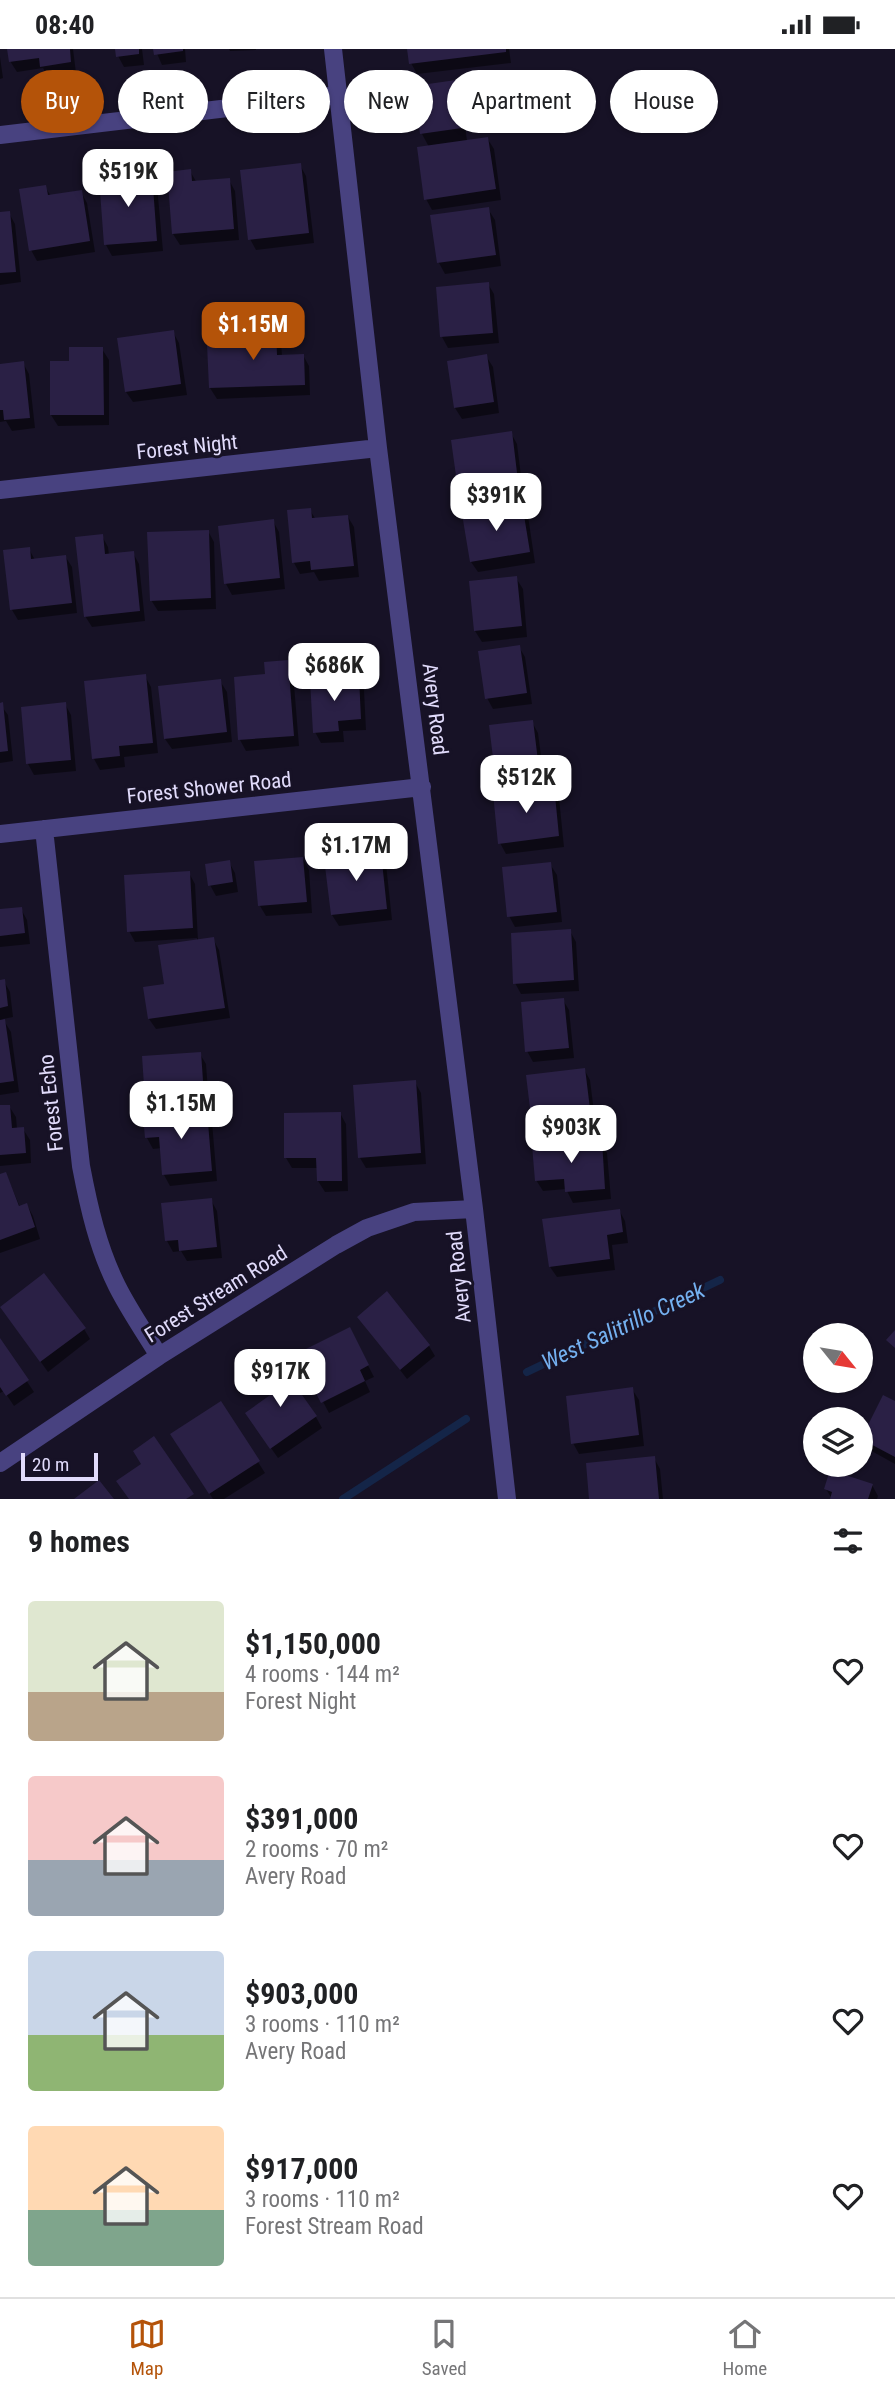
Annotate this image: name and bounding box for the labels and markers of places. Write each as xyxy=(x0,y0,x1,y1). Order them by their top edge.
pin: $519K xyxy=(79,149,177,209)
pin: $1.15M xyxy=(196,303,310,362)
pin: $391K xyxy=(447,473,545,533)
pin: $686K xyxy=(285,643,383,703)
pin: $512K xyxy=(477,755,575,815)
pin: $1.17M xyxy=(299,823,413,883)
pin: $1.15M xyxy=(124,1081,238,1141)
pin: $903K xyxy=(522,1105,620,1165)
pin: $917K xyxy=(231,1349,329,1409)

